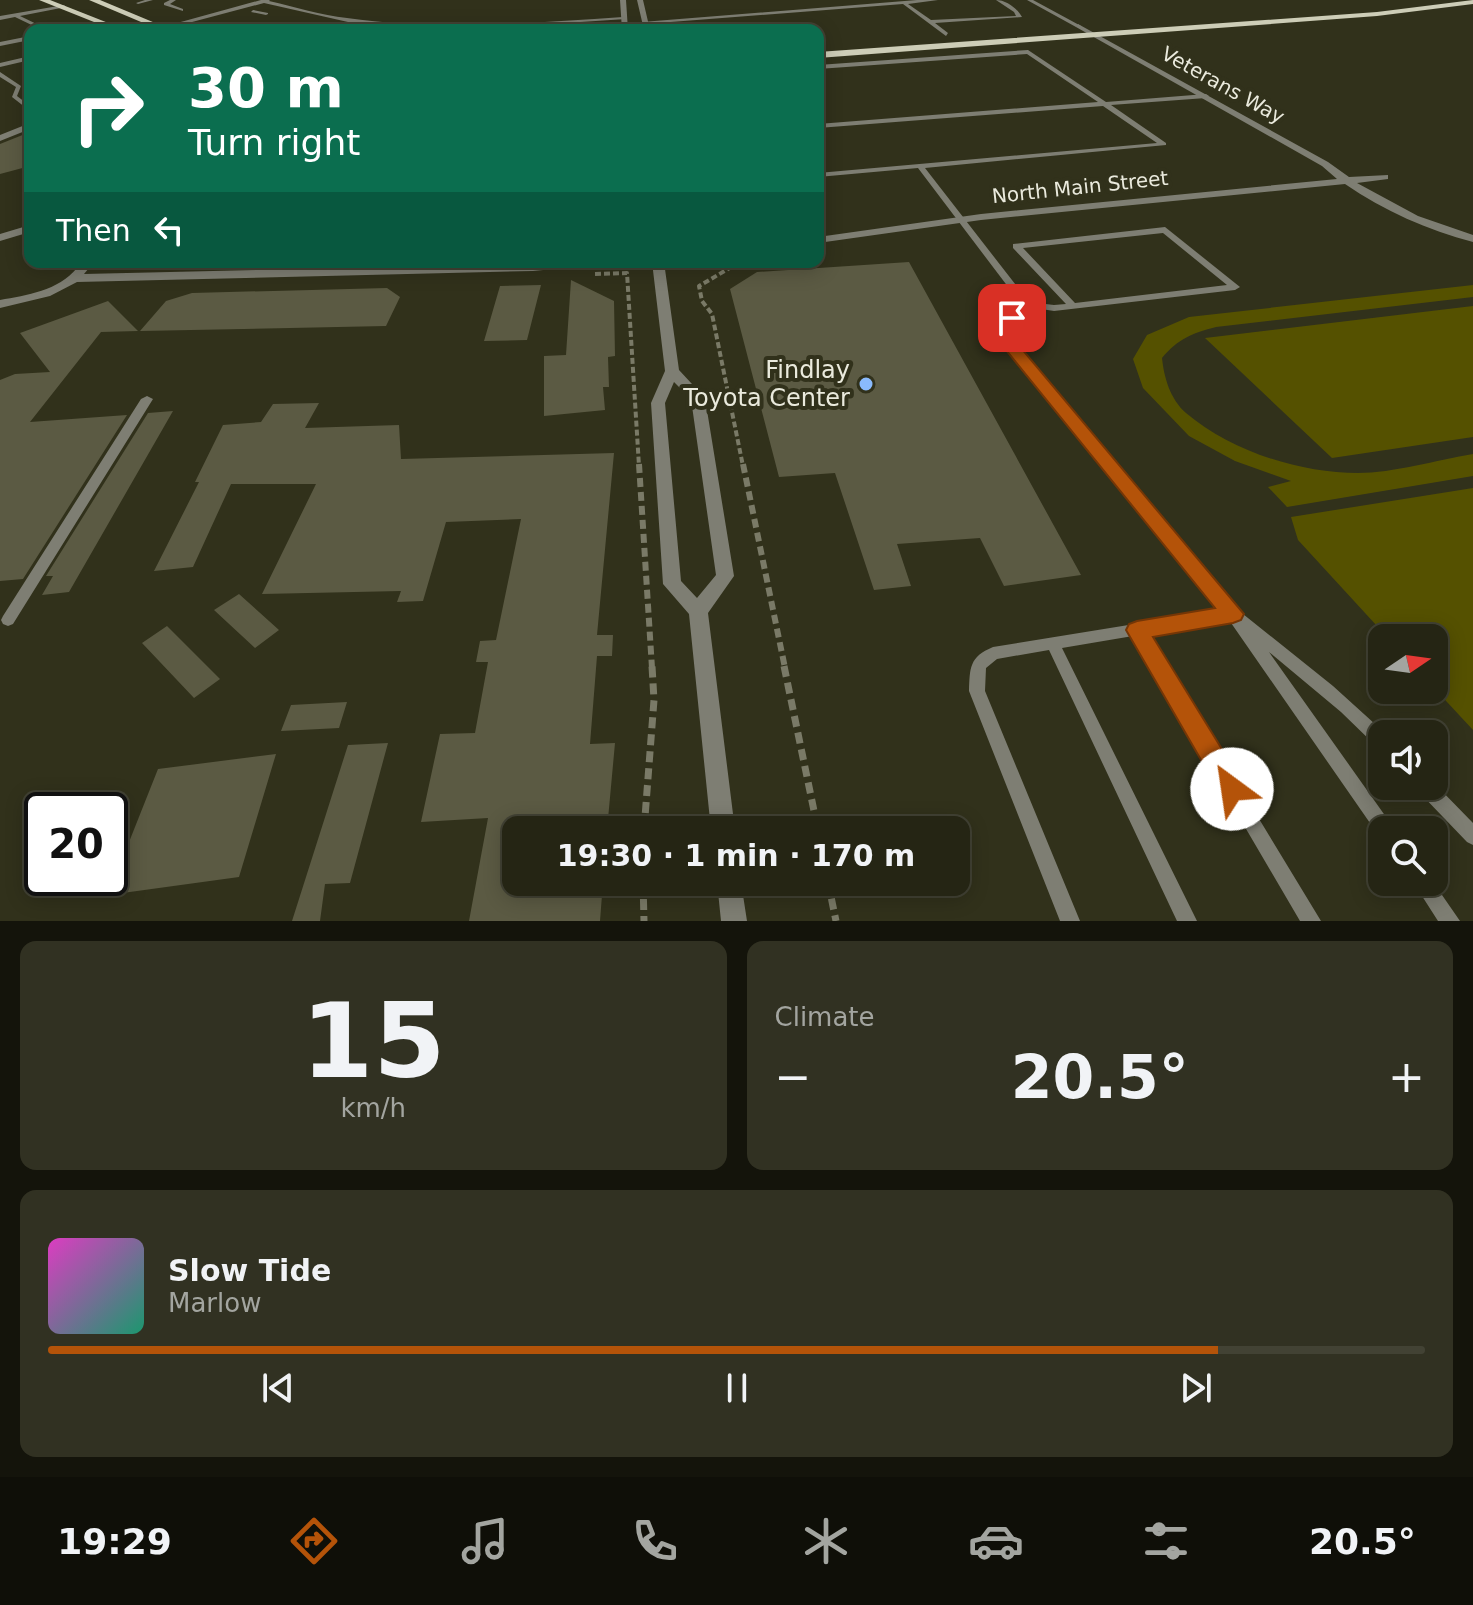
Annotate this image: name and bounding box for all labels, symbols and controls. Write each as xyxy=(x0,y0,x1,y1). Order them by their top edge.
street label: Veterans Way xyxy=(1157,41,1289,129)
text: 30 m xyxy=(188,55,344,120)
icon: right xyxy=(56,56,160,160)
text: Turn right xyxy=(188,122,360,163)
street label: North Main Street xyxy=(991,166,1170,208)
icon: left xyxy=(147,208,191,252)
text: Then xyxy=(56,213,131,248)
pin xyxy=(978,284,1046,352)
icon: arrive xyxy=(990,296,1034,340)
place label: Findlay Toyota Center xyxy=(682,356,850,412)
marker: Findlay Toyota Center xyxy=(857,375,875,393)
north arrow xyxy=(1368,624,1448,704)
map controls xyxy=(1368,624,1448,896)
button: sound xyxy=(1368,720,1448,800)
position arrow xyxy=(1190,747,1274,831)
speed limit sign: 20 xyxy=(24,792,128,896)
button: search xyxy=(1368,816,1448,896)
text: 19:30 · 1 min · 170 m xyxy=(557,838,915,873)
text: 15 xyxy=(301,980,446,1102)
text: Climate xyxy=(775,1002,875,1032)
text: 20.5° xyxy=(1011,1042,1189,1112)
text: − xyxy=(775,1051,811,1102)
text: + xyxy=(1388,1051,1425,1102)
text: km/h xyxy=(340,1093,406,1123)
text: Slow Tide xyxy=(168,1253,331,1288)
text: Marlow xyxy=(168,1288,261,1318)
icon: previous xyxy=(256,1366,300,1410)
icon: pause xyxy=(715,1366,759,1410)
icon: next xyxy=(1174,1366,1218,1410)
icon: directions xyxy=(286,1513,342,1569)
icon: music xyxy=(457,1513,513,1569)
icon: phone xyxy=(627,1513,683,1569)
icon: climate xyxy=(798,1513,854,1569)
icon: car xyxy=(968,1513,1024,1569)
icon: filters xyxy=(1138,1513,1194,1569)
text: 19:29 xyxy=(57,1521,172,1562)
text: 20.5° xyxy=(1309,1521,1416,1562)

